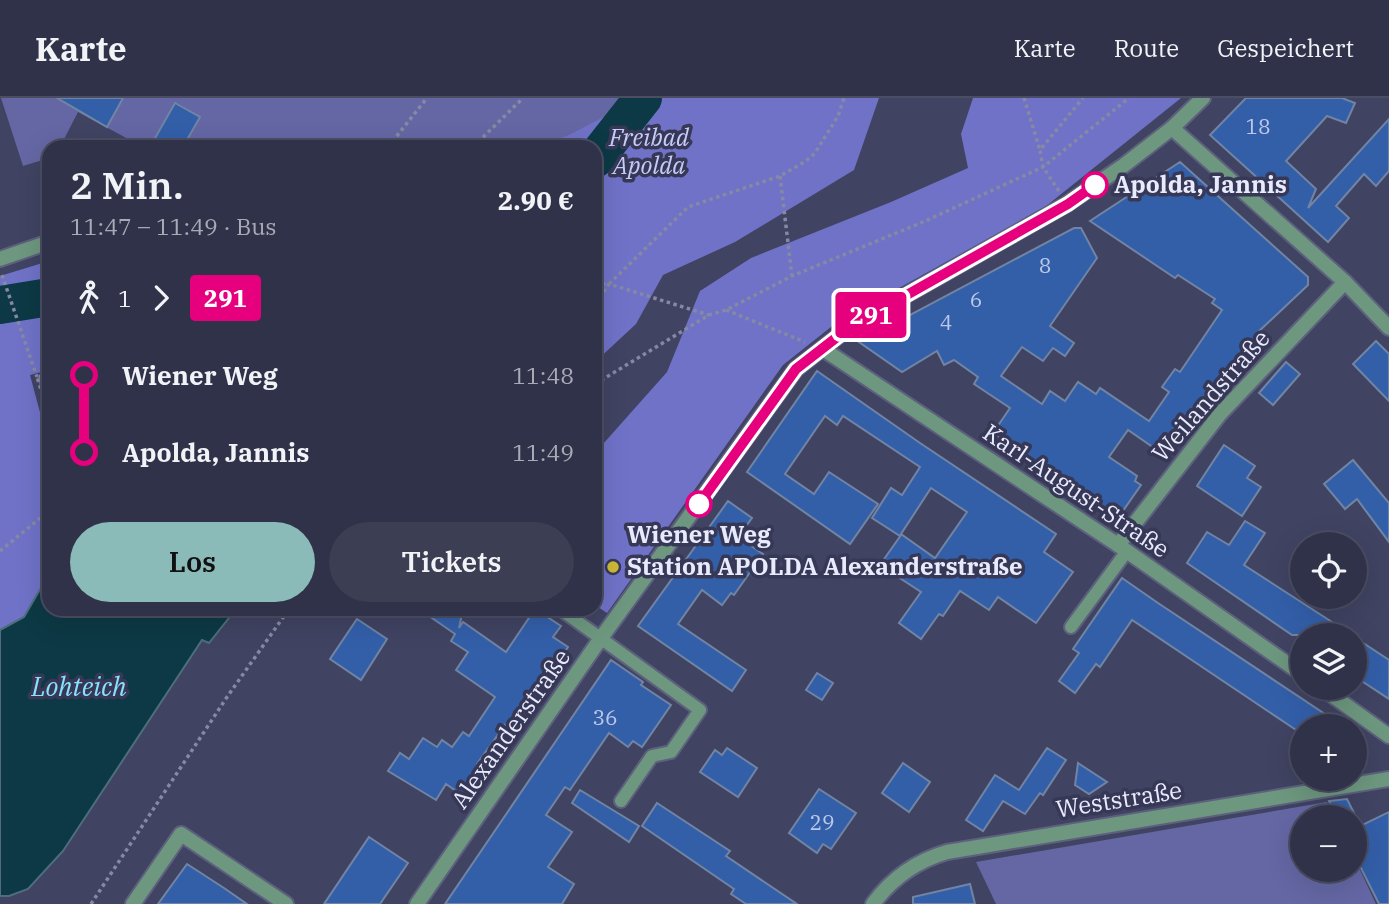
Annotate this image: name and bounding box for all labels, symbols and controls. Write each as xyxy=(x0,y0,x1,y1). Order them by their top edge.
text: Karte xyxy=(35,27,127,70)
text: Karte xyxy=(1014,32,1076,64)
text: Route xyxy=(1114,32,1179,64)
text: Gespeichert xyxy=(1217,32,1354,64)
house number: 18 xyxy=(1245,112,1271,140)
park label: Freibad Apolda xyxy=(608,121,690,181)
text: 2 Min. xyxy=(70,160,184,209)
place label: Apolda, Jannis xyxy=(1114,168,1287,200)
marker: Apolda, Jannis xyxy=(1082,172,1108,198)
text: 2.90 € xyxy=(498,183,574,217)
text: 11:47 – 11:49 · Bus xyxy=(70,211,277,241)
house number: 8 xyxy=(1039,251,1051,279)
icon: walk xyxy=(70,279,108,317)
icon: forward xyxy=(142,279,180,317)
text: 291 xyxy=(204,282,247,314)
text: 1 xyxy=(118,283,132,313)
house number: 6 xyxy=(970,285,982,313)
line badge: 291 xyxy=(831,292,911,338)
text: 291 xyxy=(849,299,893,331)
house number: 4 xyxy=(940,308,952,336)
street label: Weilandstraße xyxy=(1144,323,1276,468)
text: Wiener Weg xyxy=(122,358,278,392)
text: 11:48 xyxy=(512,360,574,390)
street label: Karl-August-Straße xyxy=(977,416,1176,564)
text: Apolda, Jannis xyxy=(122,435,309,469)
text: 11:49 xyxy=(512,437,574,467)
marker: Wiener Weg xyxy=(686,491,712,517)
place label: Wiener Weg xyxy=(627,518,771,550)
button: Los xyxy=(70,522,315,602)
button: Tickets xyxy=(329,522,574,602)
map controls xyxy=(1290,532,1367,882)
button: locate xyxy=(1290,532,1367,609)
place label: Station APOLDA Alexanderstraße xyxy=(627,550,1023,582)
marker: Station APOLDA Alexanderstraße xyxy=(605,559,621,575)
button: layers xyxy=(1290,623,1367,700)
street label: Alexanderstraße xyxy=(443,642,577,815)
water label: Lohteich xyxy=(30,669,127,703)
house number: 36 xyxy=(592,703,618,731)
button: + xyxy=(1290,714,1367,791)
street label: Weststraße xyxy=(1054,773,1184,825)
button: − xyxy=(1290,805,1367,882)
house number: 29 xyxy=(809,808,835,836)

